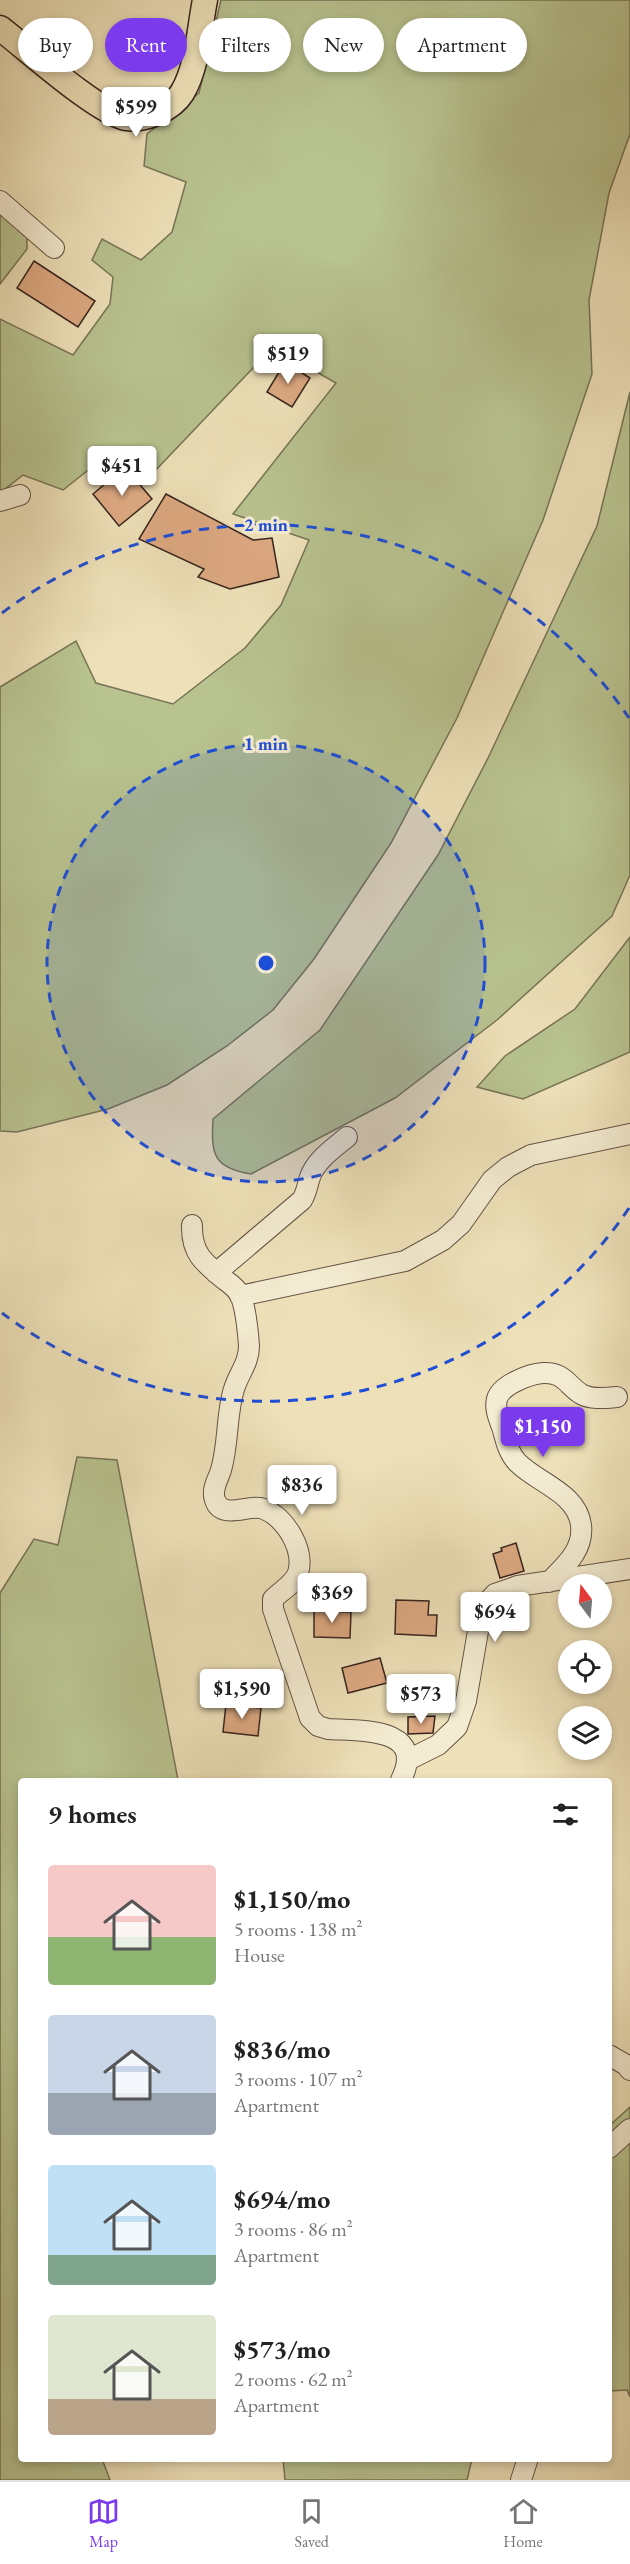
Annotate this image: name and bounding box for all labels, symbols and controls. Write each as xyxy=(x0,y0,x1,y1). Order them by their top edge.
chip: Buy xyxy=(18,18,93,72)
chip: Rent xyxy=(105,18,187,72)
chip: Filters xyxy=(199,18,291,72)
chip: New xyxy=(303,18,384,72)
chip: Apartment xyxy=(396,18,527,72)
pin: $599 xyxy=(100,87,172,138)
text: $599 xyxy=(116,93,156,119)
pin: $519 xyxy=(252,334,324,385)
text: $519 xyxy=(268,340,308,366)
pin: $451 xyxy=(86,446,158,497)
text: $451 xyxy=(102,452,142,478)
text: 2 min xyxy=(244,513,288,536)
text: 1 min xyxy=(244,732,288,755)
centre of rings xyxy=(256,953,276,973)
pin: $1,150 xyxy=(494,1407,592,1458)
text: $1,150 xyxy=(515,1413,571,1439)
pin: $836 xyxy=(266,1465,338,1516)
text: $836 xyxy=(282,1471,322,1497)
pin: $369 xyxy=(296,1573,368,1624)
north arrow xyxy=(558,1574,612,1628)
map controls xyxy=(558,1574,612,1760)
text: $369 xyxy=(312,1579,352,1605)
pin: $694 xyxy=(459,1592,531,1643)
text: $694 xyxy=(475,1598,515,1624)
button: locate xyxy=(558,1640,612,1694)
pin: $1,590 xyxy=(193,1669,291,1720)
pin: $573 xyxy=(385,1674,457,1725)
text: $1,590 xyxy=(214,1675,270,1701)
text: $573 xyxy=(401,1680,441,1706)
button: layers xyxy=(558,1706,612,1760)
text: 9 homes xyxy=(48,1797,137,1831)
icon: filters xyxy=(549,1798,582,1831)
text: $1,150/mo xyxy=(234,1882,350,1916)
icon: home xyxy=(96,1889,168,1961)
text: 5 rooms · 138 m² xyxy=(234,1916,362,1942)
text: House xyxy=(234,1942,285,1968)
text: $836/mo xyxy=(234,2032,330,2066)
icon: home xyxy=(96,2039,168,2111)
text: 3 rooms · 107 m² xyxy=(234,2066,362,2092)
text: Apartment xyxy=(234,2092,319,2118)
text: $694/mo xyxy=(234,2182,330,2216)
icon: home xyxy=(96,2189,168,2261)
text: 3 rooms · 86 m² xyxy=(234,2216,353,2242)
text: Apartment xyxy=(234,2242,319,2268)
text: $573/mo xyxy=(234,2332,330,2366)
icon: home xyxy=(96,2339,168,2411)
text: 2 rooms · 62 m² xyxy=(234,2366,353,2392)
text: Apartment xyxy=(234,2392,319,2418)
tab: Map xyxy=(87,2495,120,2552)
tab: Saved xyxy=(295,2495,329,2552)
tab: Home xyxy=(503,2495,543,2552)

